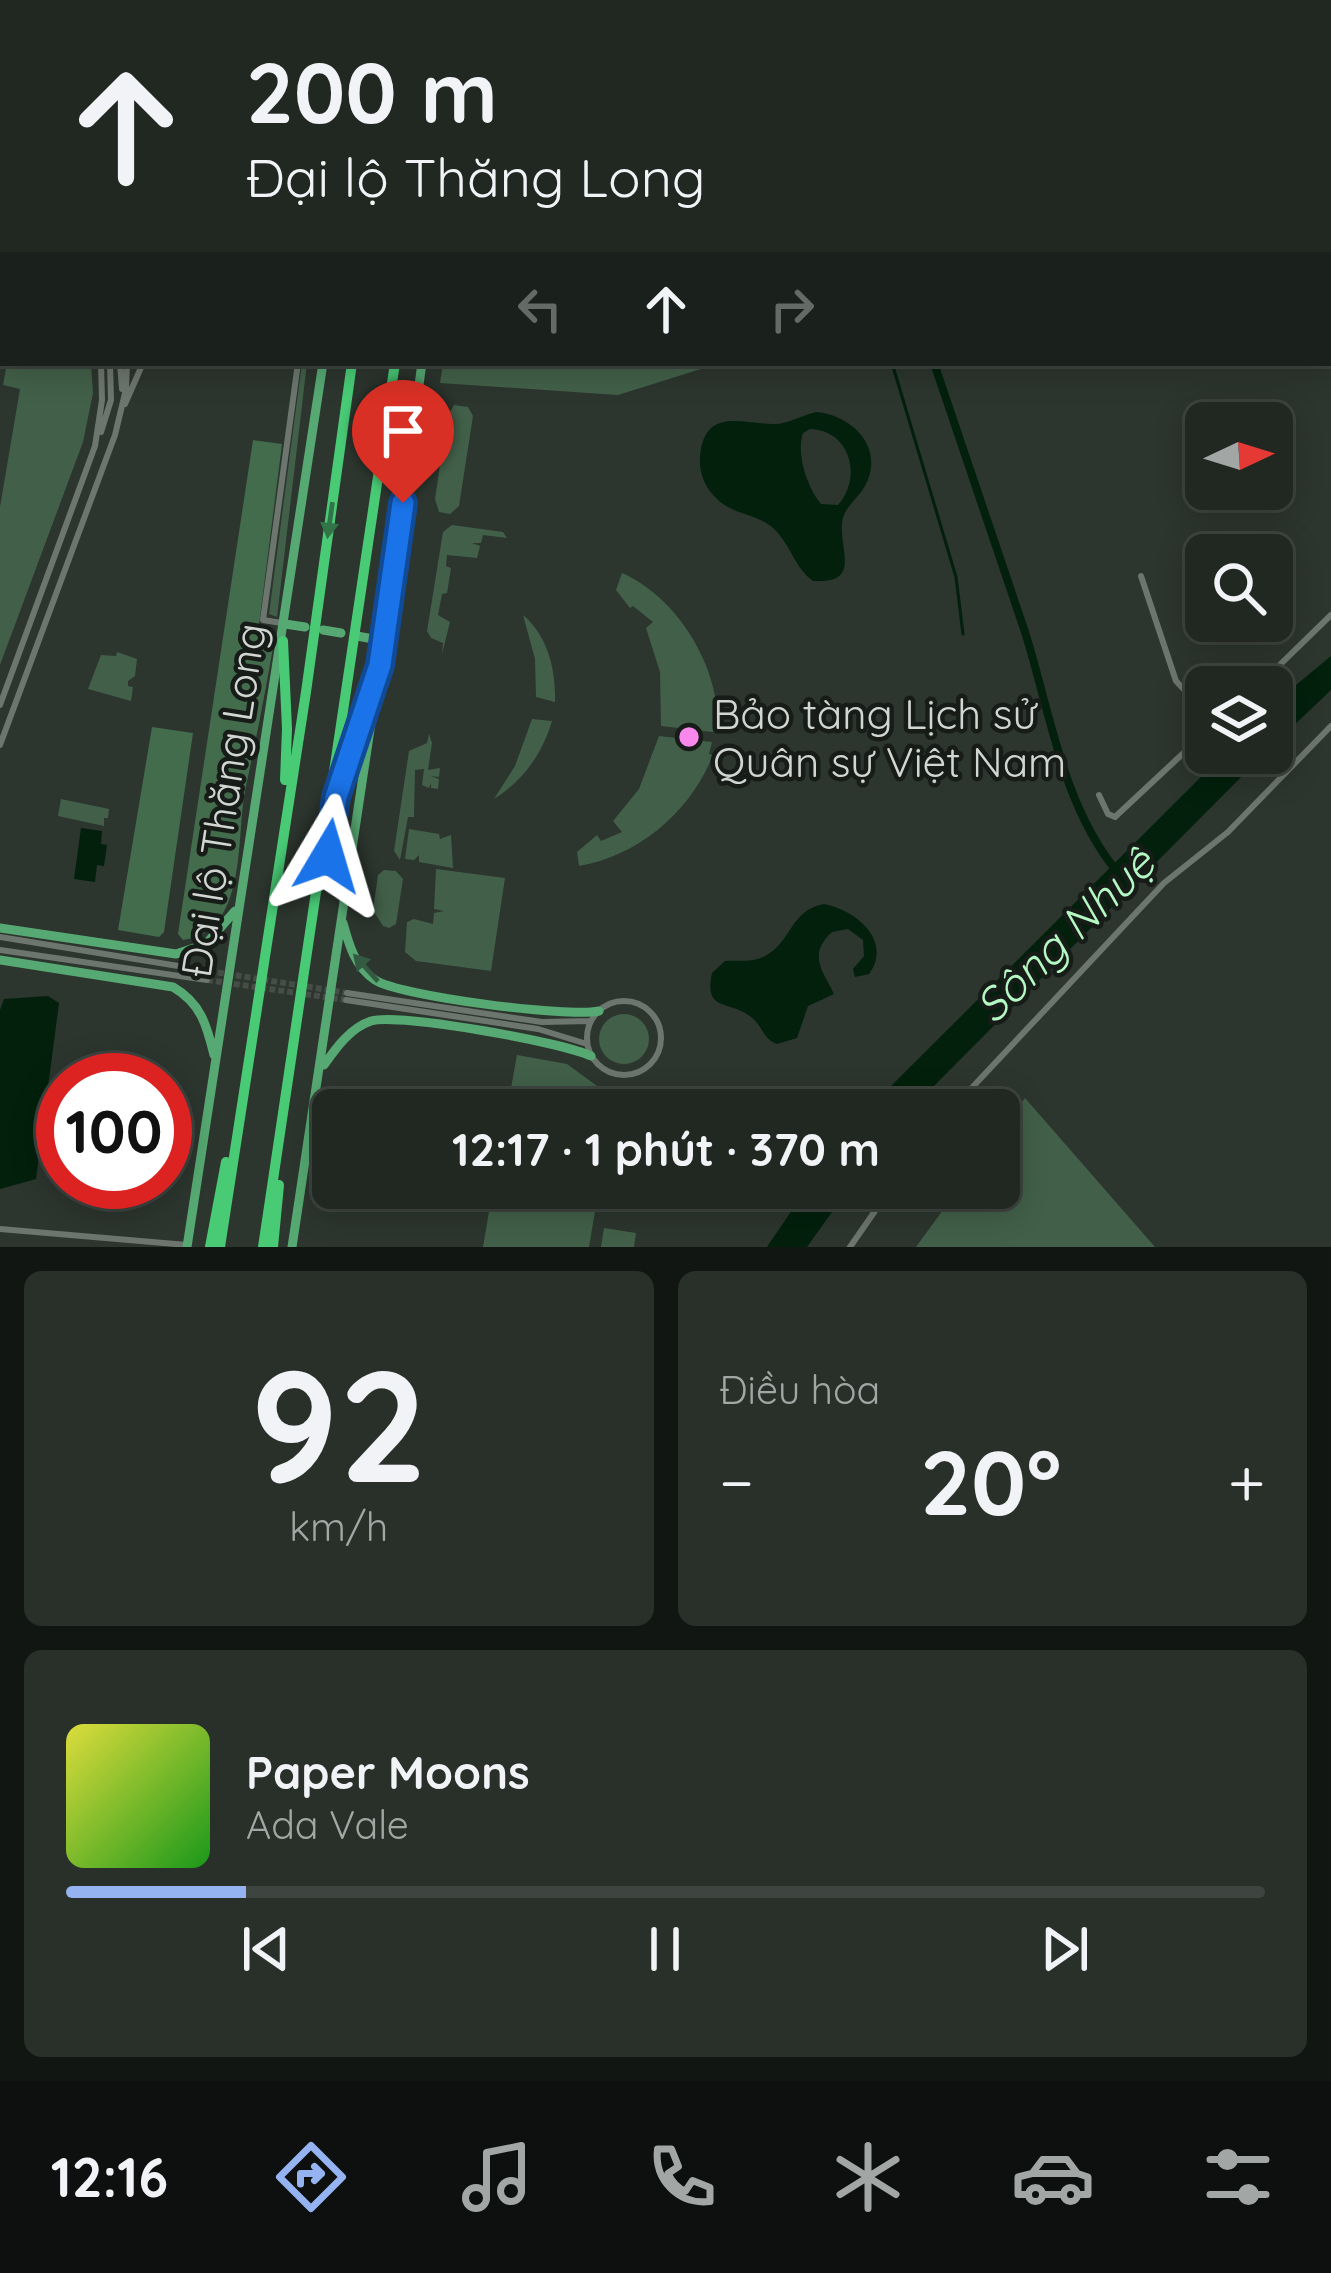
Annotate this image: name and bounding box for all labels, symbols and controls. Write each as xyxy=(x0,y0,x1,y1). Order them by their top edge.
text: 200 m xyxy=(246,39,498,144)
icon: ahead xyxy=(48,48,204,204)
text: Đại lộ Thăng Long xyxy=(246,143,706,211)
icon: left xyxy=(507,276,573,342)
icon: ahead xyxy=(633,276,699,342)
icon: right xyxy=(759,276,825,342)
pin xyxy=(352,380,454,503)
icon: arrive xyxy=(370,398,436,464)
north arrow xyxy=(1185,402,1293,510)
map controls xyxy=(1185,402,1293,774)
one-way arrow xyxy=(320,502,339,540)
button: search xyxy=(1185,534,1293,642)
street label: Đại lộ Thăng Long xyxy=(169,619,277,981)
button: layers xyxy=(1185,666,1293,774)
place label: Bảo tàng Lịch sử Quân sự Việt Nam xyxy=(713,687,1066,788)
marker: Bảo tàng Lịch sử Quân sự Việt Nam xyxy=(676,724,702,750)
position arrow xyxy=(265,793,391,919)
water label: Sông Nhuệ xyxy=(962,834,1167,1033)
one-way arrow xyxy=(353,953,380,982)
speed limit sign: 100 xyxy=(36,1053,192,1209)
text: 12:17 · 1 phút · 370 m xyxy=(452,1121,880,1177)
text: 92 xyxy=(250,1326,427,1521)
text: Điều hòa xyxy=(720,1365,880,1414)
text: 20° xyxy=(920,1425,1062,1538)
text: − xyxy=(720,1440,754,1523)
text: + xyxy=(1228,1440,1265,1523)
text: km/h xyxy=(289,1502,388,1551)
text: Paper Moons xyxy=(246,1744,530,1800)
text: Ada Vale xyxy=(246,1800,409,1849)
icon: previous xyxy=(233,1916,299,1982)
icon: pause xyxy=(632,1916,698,1982)
icon: next xyxy=(1032,1916,1098,1982)
icon: directions xyxy=(269,2135,353,2219)
icon: music xyxy=(455,2135,539,2219)
icon: phone xyxy=(640,2135,724,2219)
icon: climate xyxy=(826,2135,910,2219)
icon: car xyxy=(1011,2135,1095,2219)
icon: filters xyxy=(1196,2135,1280,2219)
text: 12:16 xyxy=(51,2143,168,2211)

